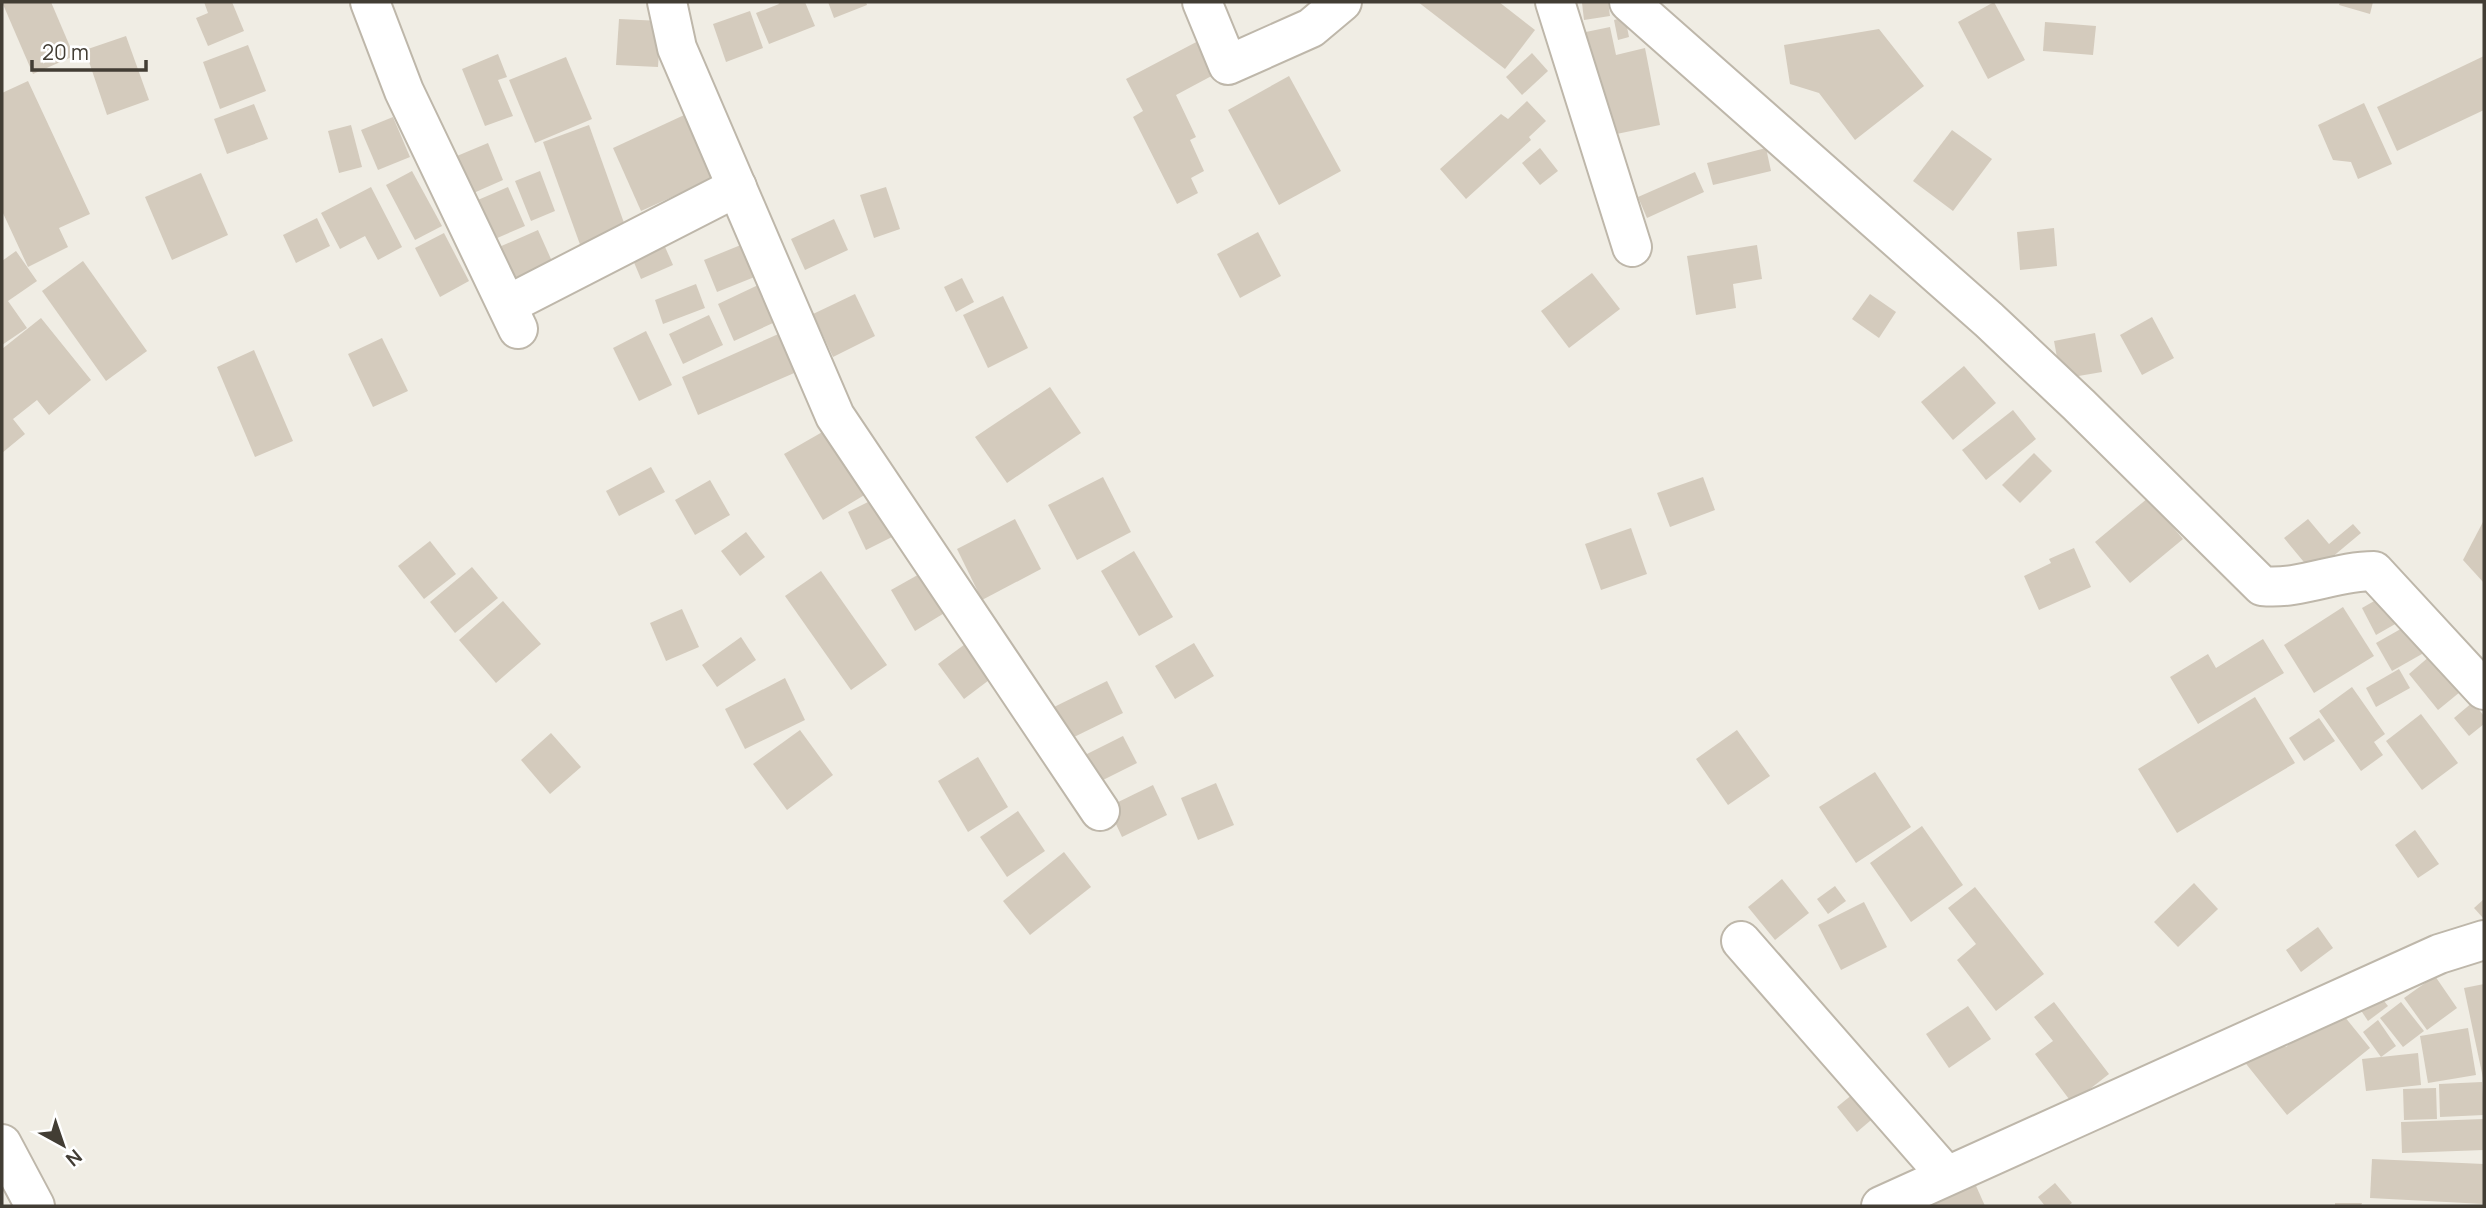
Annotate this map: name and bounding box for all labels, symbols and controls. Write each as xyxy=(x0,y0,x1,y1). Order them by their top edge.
scale bar xyxy=(32,28,145,72)
text: 20 m xyxy=(42,38,89,66)
north arrow xyxy=(28,1110,98,1180)
text: N xyxy=(60,1144,88,1172)

